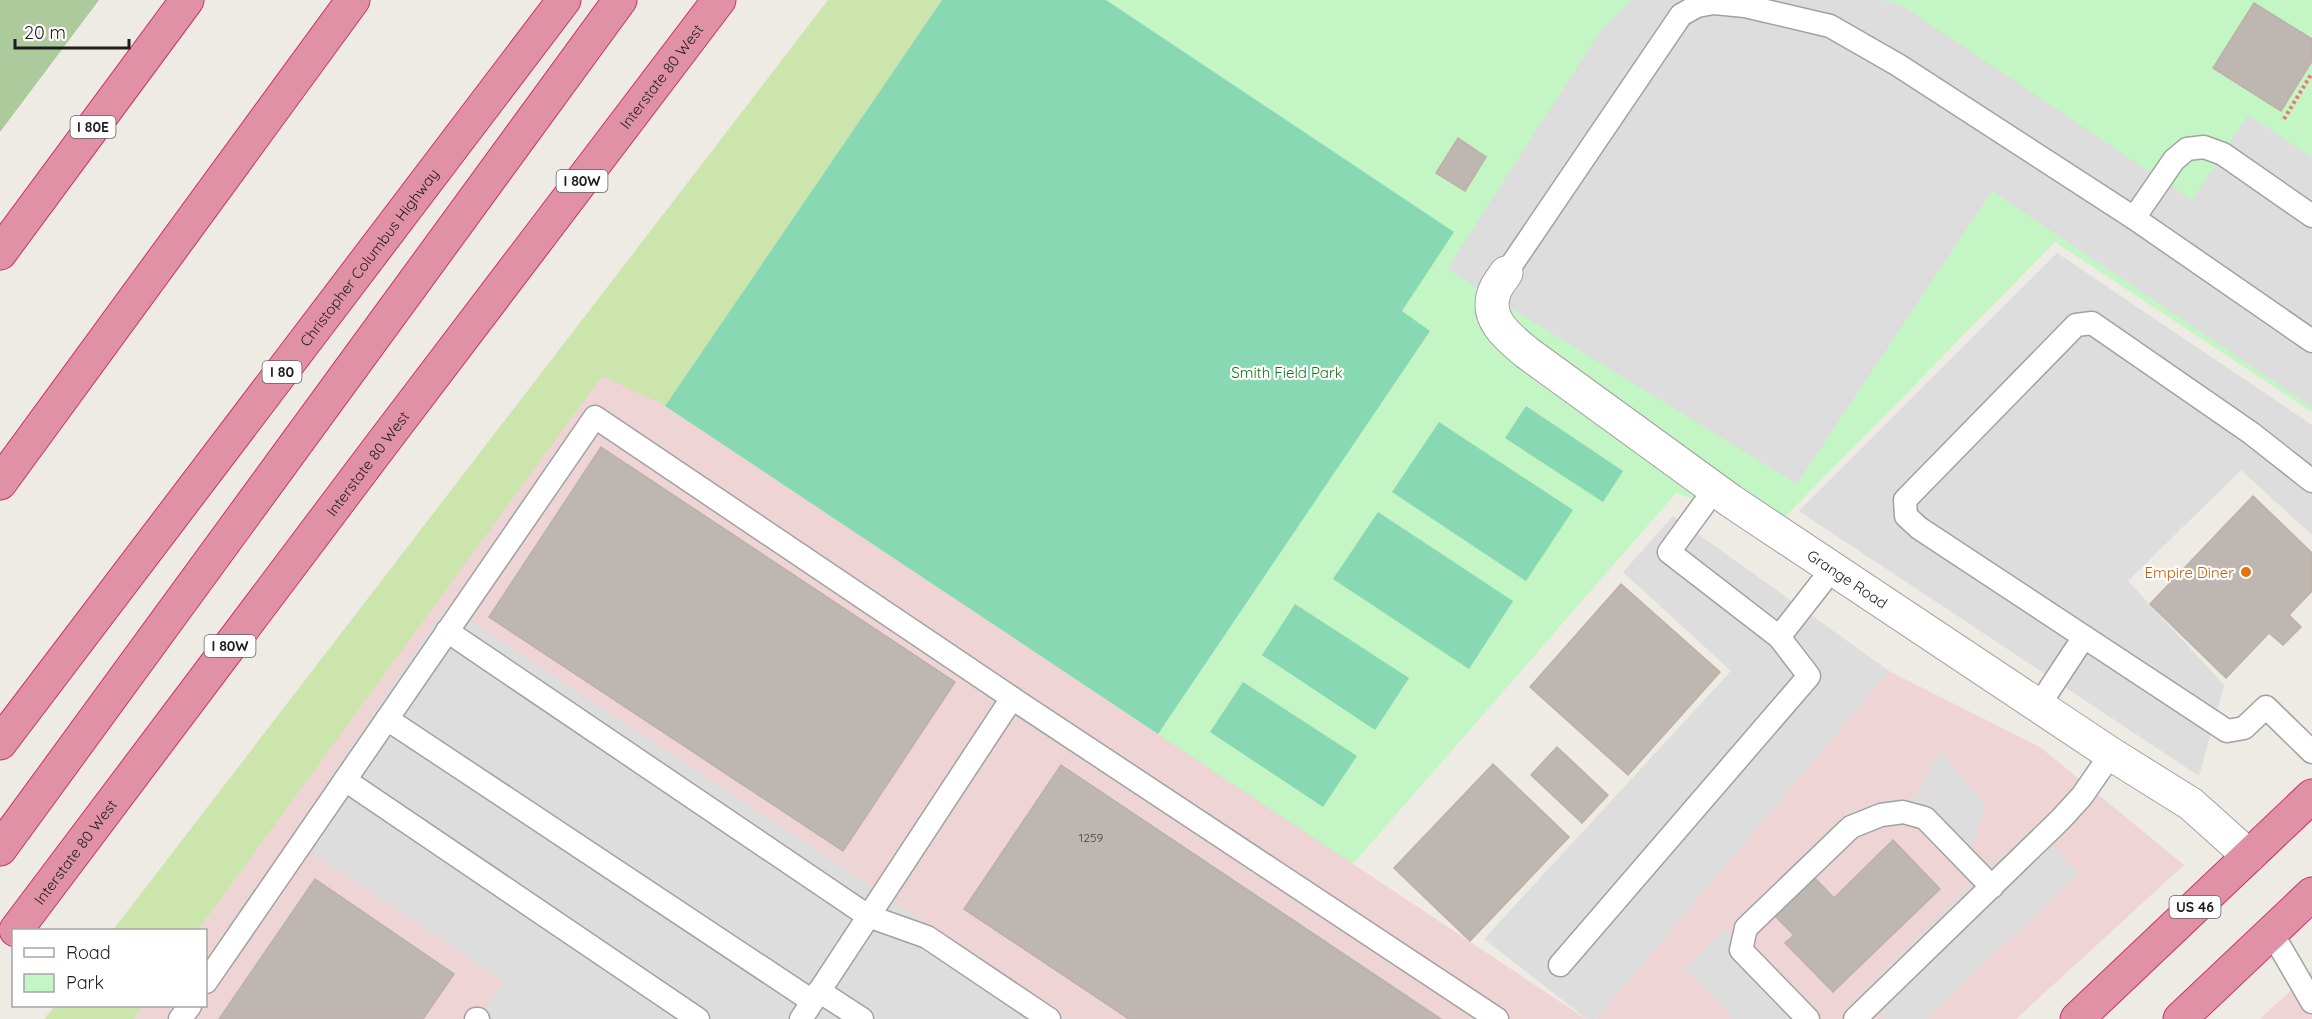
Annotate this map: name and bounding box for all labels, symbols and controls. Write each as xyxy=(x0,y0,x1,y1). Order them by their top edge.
scale bar xyxy=(15,12,129,50)
street label: Interstate 80 West xyxy=(615,20,707,132)
text: 20 m xyxy=(24,21,66,44)
road number: I 80E xyxy=(70,116,116,138)
street label: Christopher Columbus Highway xyxy=(295,164,442,350)
road number: I 80W xyxy=(556,170,608,192)
road number: I 80 xyxy=(262,361,302,383)
park label: Smith Field Park xyxy=(1231,363,1343,382)
street label: Interstate 80 West xyxy=(322,407,413,520)
street label: Grange Road xyxy=(1804,545,1891,612)
place label: Empire Diner xyxy=(2145,563,2234,582)
marker: Empire Diner xyxy=(2239,565,2253,579)
road number: I 80W xyxy=(204,635,256,657)
street label: Interstate 80 West xyxy=(29,795,121,908)
house number: 1259 xyxy=(1079,830,1103,845)
road number: US 46 xyxy=(2170,896,2220,918)
legend xyxy=(12,929,207,1007)
text: Road xyxy=(66,941,111,964)
text: Park xyxy=(66,971,104,994)

